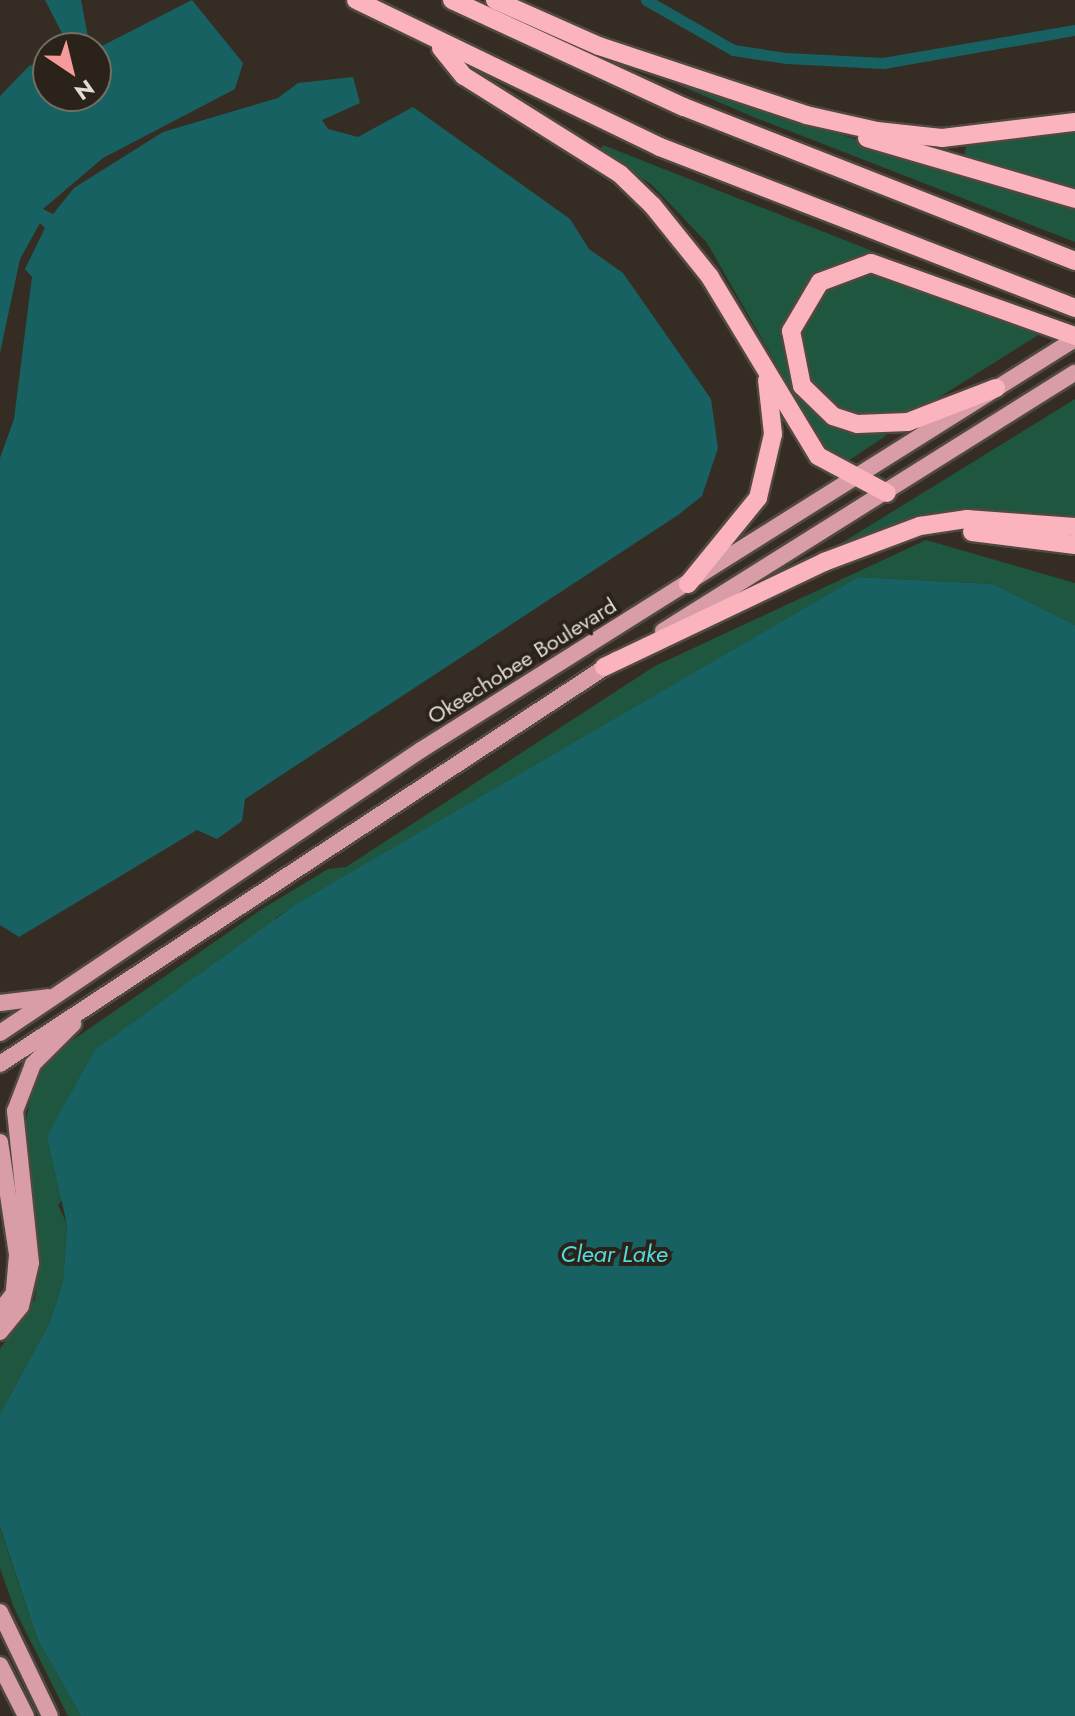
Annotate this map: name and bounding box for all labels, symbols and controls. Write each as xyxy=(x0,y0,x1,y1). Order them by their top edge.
north arrow xyxy=(32,32,112,112)
text: N xyxy=(68,72,101,108)
street label: Okeechobee Boulevard xyxy=(423,592,621,730)
water label: Clear Lake xyxy=(560,1240,668,1268)

